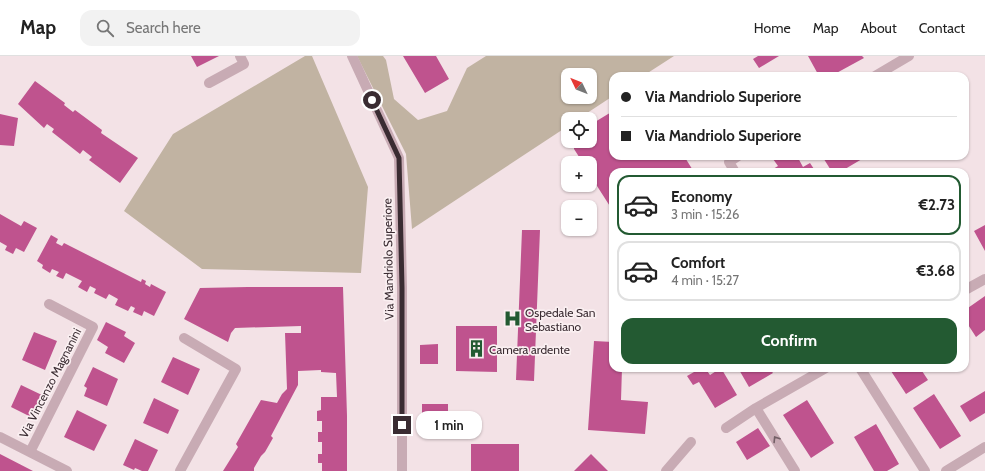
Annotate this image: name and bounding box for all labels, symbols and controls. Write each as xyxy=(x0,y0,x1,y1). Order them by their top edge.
search box xyxy=(80,10,360,46)
text: Map xyxy=(20,16,56,39)
icon: search xyxy=(94,17,116,39)
text: Search here xyxy=(126,19,201,37)
text: Home xyxy=(754,19,791,37)
text: Map xyxy=(813,19,838,37)
text: About xyxy=(860,19,897,37)
text: Contact xyxy=(919,19,965,37)
north arrow xyxy=(561,68,597,104)
map controls xyxy=(561,68,597,236)
text: Via Mandriolo Superiore xyxy=(645,88,801,106)
route start xyxy=(363,91,381,109)
button: locate xyxy=(561,112,597,148)
text: Via Mandriolo Superiore xyxy=(645,127,801,145)
button: + xyxy=(561,156,597,192)
icon: car xyxy=(623,187,659,223)
text: Economy xyxy=(671,188,732,206)
text: €2.73 xyxy=(918,196,955,214)
street label: Via Mandriolo Superiore xyxy=(379,198,397,320)
button: − xyxy=(561,200,597,236)
text: 3 min · 15:26 xyxy=(671,206,740,222)
icon: car xyxy=(623,253,659,289)
text: Comfort xyxy=(671,254,725,272)
text: €3.68 xyxy=(916,262,955,280)
text: 4 min · 15:27 xyxy=(671,272,739,288)
place label: Ospedale San Sebastiano xyxy=(525,305,596,334)
hospital icon: Ospedale San Sebastiano xyxy=(502,309,522,329)
button: Confirm xyxy=(621,318,957,364)
street label: Via Vincenzo Magnanini xyxy=(16,326,84,440)
building icon: Camera ardente xyxy=(466,339,486,359)
place label: Camera ardente xyxy=(489,342,570,357)
callout: 1 min xyxy=(416,411,482,439)
route end xyxy=(393,416,411,434)
text: 1 min xyxy=(434,417,464,433)
one-way arrow xyxy=(773,436,781,443)

